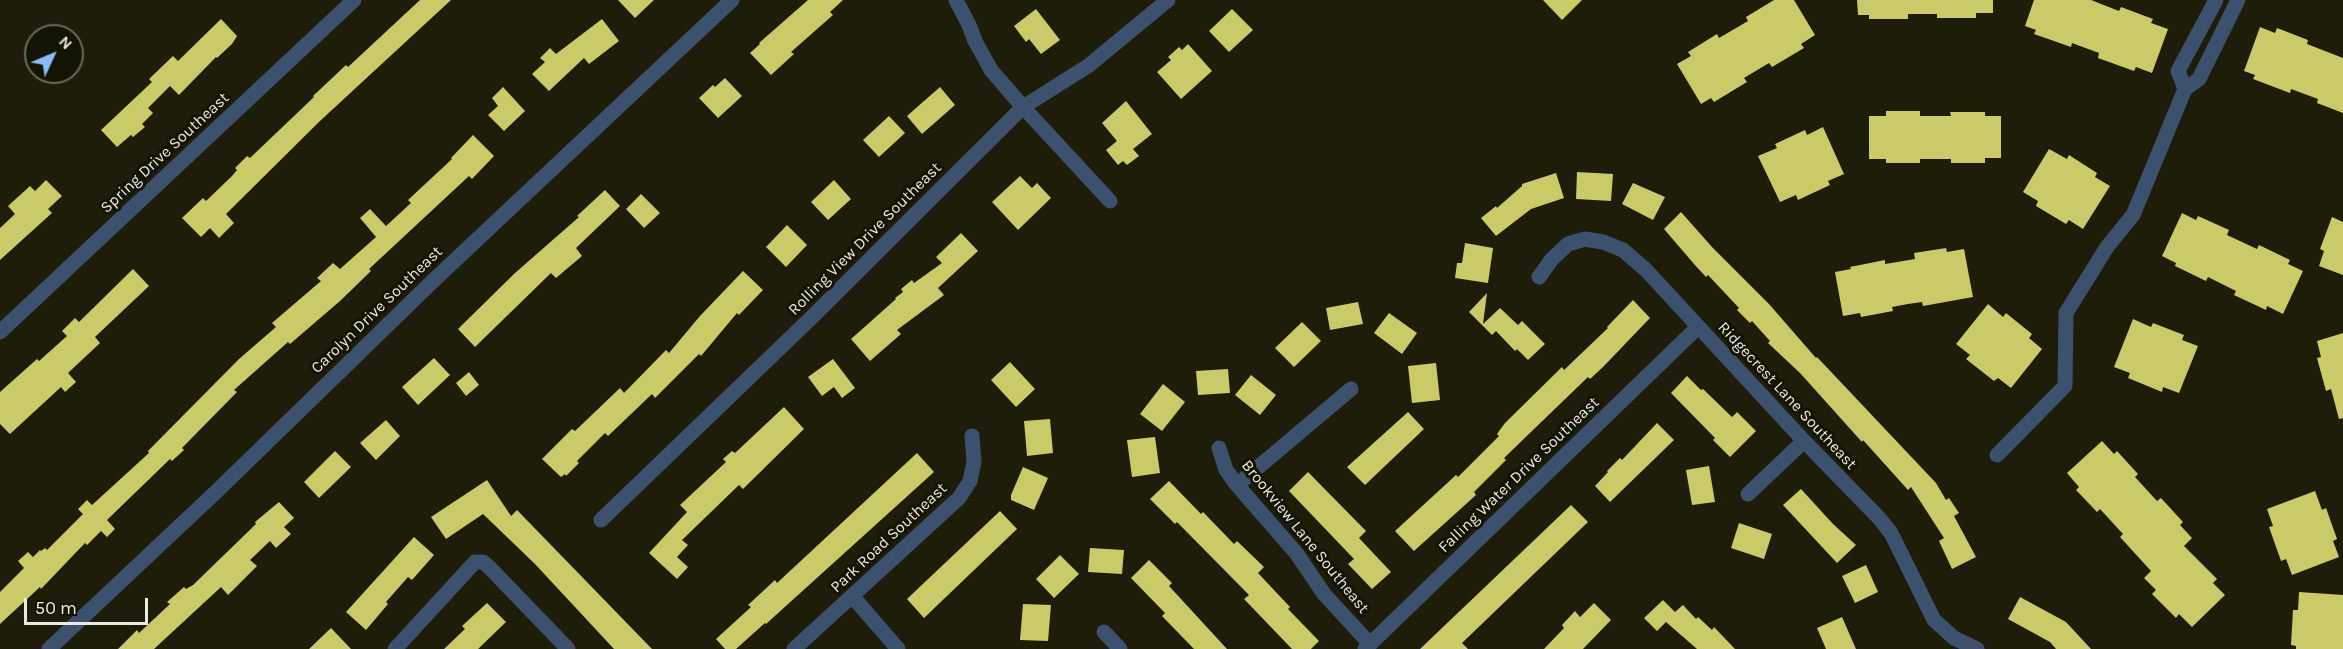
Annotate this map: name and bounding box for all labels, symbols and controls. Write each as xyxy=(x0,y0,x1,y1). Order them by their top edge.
north arrow xyxy=(24,24,84,84)
text: N xyxy=(55,32,77,53)
street label: Spring Drive Southeast xyxy=(97,89,233,217)
street label: Rolling View Drive Southeast xyxy=(784,158,946,320)
street label: Carolyn Drive Southeast xyxy=(307,242,447,378)
street label: Ridgecrest Lane Southeast xyxy=(1713,318,1861,474)
street label: Falling Water Drive Southeast xyxy=(1435,393,1603,557)
street label: Brookview Lane Southeast xyxy=(1237,456,1373,618)
street label: Park Road Southeast xyxy=(827,479,951,597)
scale bar xyxy=(27,586,152,624)
text: 50 m xyxy=(35,597,77,619)

